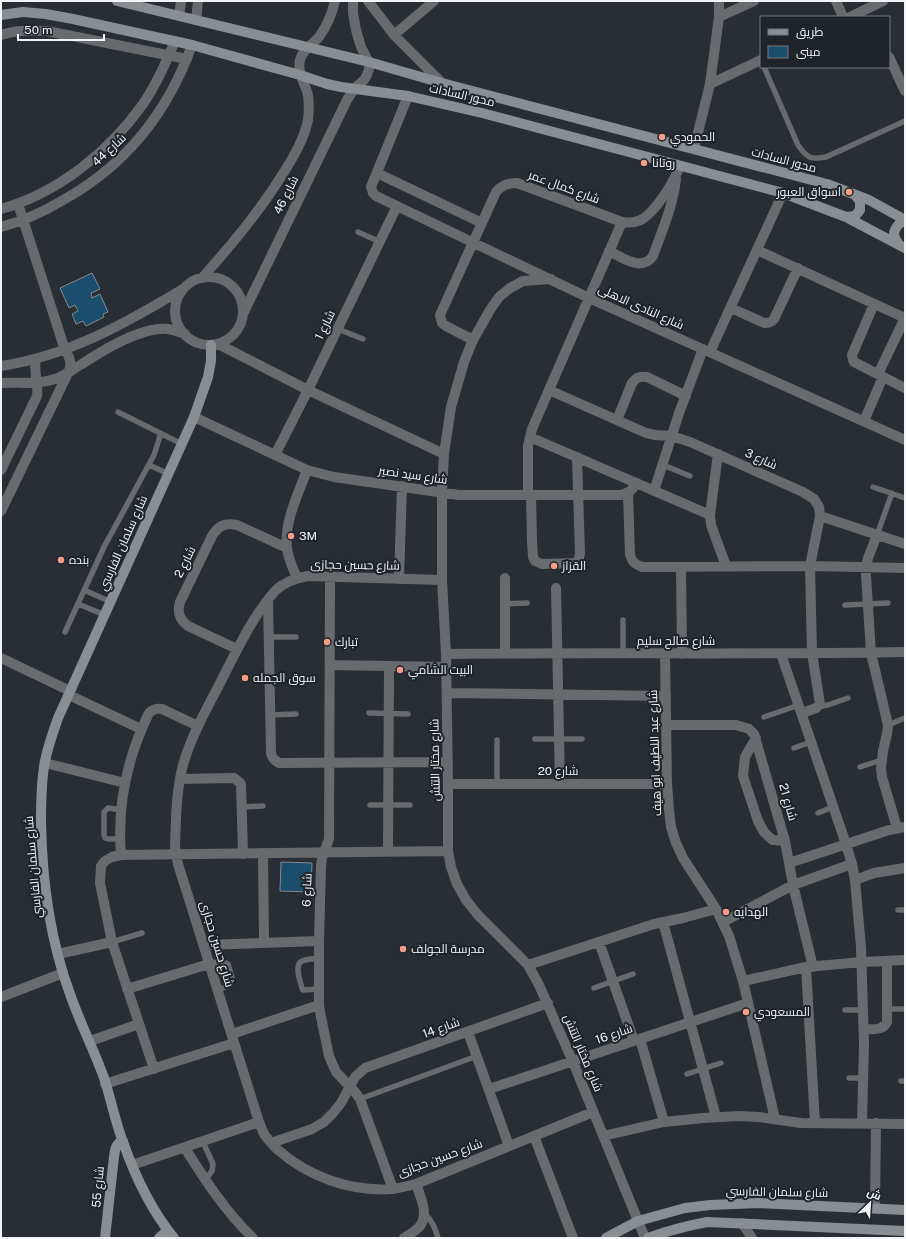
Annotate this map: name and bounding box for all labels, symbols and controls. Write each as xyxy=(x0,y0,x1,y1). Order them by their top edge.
scale bar xyxy=(18,16,104,42)
legend xyxy=(760,16,890,68)
text: 50 m xyxy=(24,23,52,37)
text: طريق xyxy=(796,25,824,39)
text: مبنى xyxy=(796,45,821,59)
street label: محور السادات xyxy=(428,81,496,109)
place label: الحمودي xyxy=(670,130,715,147)
street label: شارع 44 xyxy=(89,131,130,170)
marker: الحمودي xyxy=(657,132,667,142)
street label: محور السادات xyxy=(750,145,818,175)
place label: روتانا xyxy=(652,156,675,170)
marker: روتانا xyxy=(639,158,649,168)
street label: شارع كمال عمر xyxy=(525,167,602,207)
street label: شارع 46 xyxy=(271,173,302,217)
place label: اسواق العبور xyxy=(776,185,841,199)
marker: اسواق العبور xyxy=(844,187,854,197)
street label: شارع النادى الاهلى xyxy=(596,282,686,333)
street label: شارع 1 xyxy=(312,308,339,342)
street label: شارع 3 xyxy=(742,446,779,473)
street label: شارع سيد نصير xyxy=(376,463,448,488)
street label: شارع سلمان الفارسي xyxy=(96,493,153,594)
place label: 3M xyxy=(299,529,317,543)
marker: 3M xyxy=(286,531,296,541)
street label: شارع 2 xyxy=(171,544,200,580)
place label: بنده xyxy=(69,553,89,567)
marker: بنده xyxy=(56,555,66,565)
street label: شارع حسين حجازى xyxy=(310,557,400,574)
place label: القزاز xyxy=(561,559,586,573)
marker: القزاز xyxy=(549,561,559,571)
street label: شارع صالح سليم xyxy=(637,634,715,649)
place label: تبارك xyxy=(335,635,359,649)
marker: تبارك xyxy=(322,637,332,647)
place label: البيت الشامي xyxy=(408,663,473,680)
marker: البيت الشامي xyxy=(395,665,405,675)
place label: سوق الجمله xyxy=(253,671,316,685)
marker: سوق الجمله xyxy=(240,673,250,683)
street label: شارع عبد اللطيف ابو هيف xyxy=(646,689,665,816)
street label: شارع مختار التتش xyxy=(427,718,444,802)
street label: شارع 20 xyxy=(538,764,578,779)
street label: شارع 21 xyxy=(775,782,800,823)
street label: شارع سلمان الفارسي xyxy=(22,815,47,919)
street label: شارع 6 xyxy=(299,873,316,907)
street label: شارع حسين حجازى xyxy=(196,899,237,989)
place label: الهدايه xyxy=(734,905,768,919)
marker: الهدايه xyxy=(721,907,731,917)
place label: مدرسة الجولف xyxy=(411,942,485,956)
marker: مدرسة الجولف xyxy=(398,944,408,954)
place label: المسعودي xyxy=(754,1005,810,1022)
marker: المسعودي xyxy=(741,1007,751,1017)
street label: شارع مختار التتش xyxy=(559,1012,606,1094)
street label: شارع 14 xyxy=(420,1015,462,1042)
street label: شارع 16 xyxy=(594,1021,635,1048)
street label: شارع حسين حجازى xyxy=(396,1136,485,1181)
street label: شارع 55 xyxy=(89,1166,108,1208)
north arrow xyxy=(850,1183,890,1223)
street label: شارع سلمان الفارسي xyxy=(726,1184,828,1203)
text: ش xyxy=(865,1186,883,1203)

